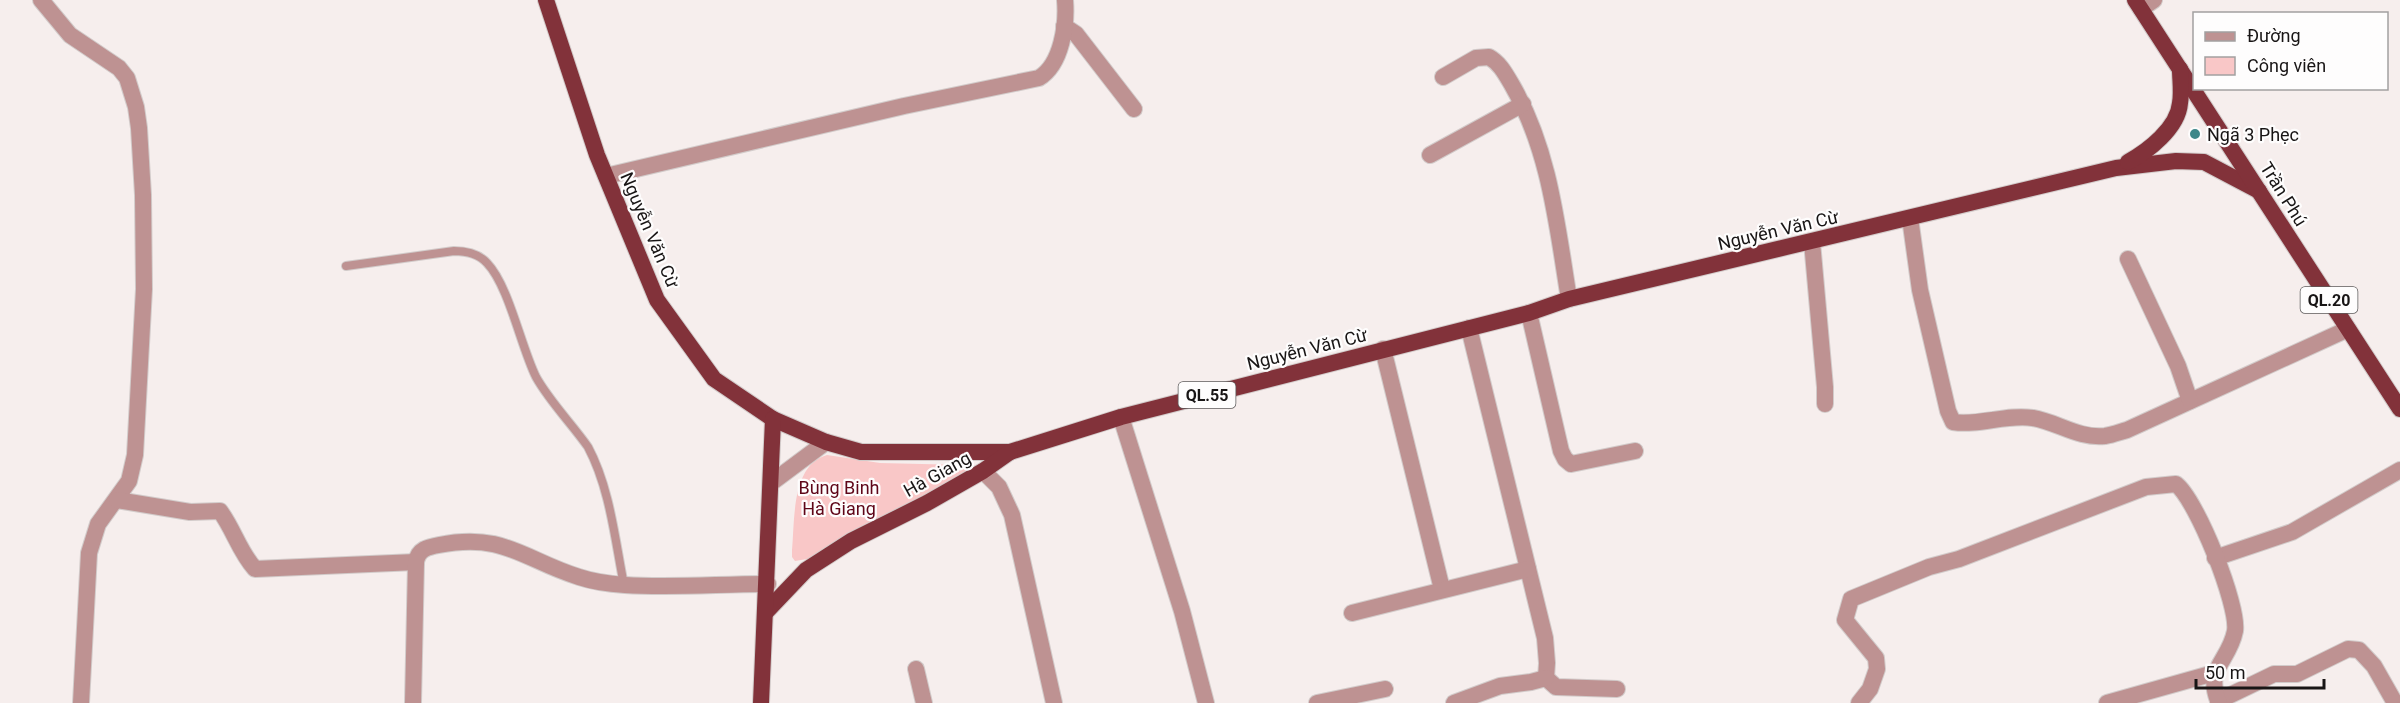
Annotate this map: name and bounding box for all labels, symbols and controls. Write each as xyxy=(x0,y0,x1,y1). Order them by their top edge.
legend xyxy=(2193,12,2388,90)
text: Đường xyxy=(2247,25,2301,46)
text: Công viên xyxy=(2247,55,2326,76)
place label: Ngã 3 Phẹc xyxy=(2207,124,2299,145)
marker: Ngã 3 Phẹc xyxy=(2188,127,2202,141)
street label: Trần Phú xyxy=(2256,158,2312,230)
street label: Nguyễn Văn Cừ xyxy=(616,169,684,292)
street label: Nguyễn Văn Cừ xyxy=(1716,206,1841,254)
road number: QL.20 xyxy=(2300,287,2358,313)
street label: Nguyễn Văn Cừ xyxy=(1245,324,1370,374)
road number: QL.55 xyxy=(1178,382,1236,408)
street label: Hà Giang xyxy=(900,447,974,501)
park label: Bùng Binh Hà Giang xyxy=(798,477,880,519)
scale bar xyxy=(2196,652,2324,690)
text: 50 m xyxy=(2205,662,2245,683)

